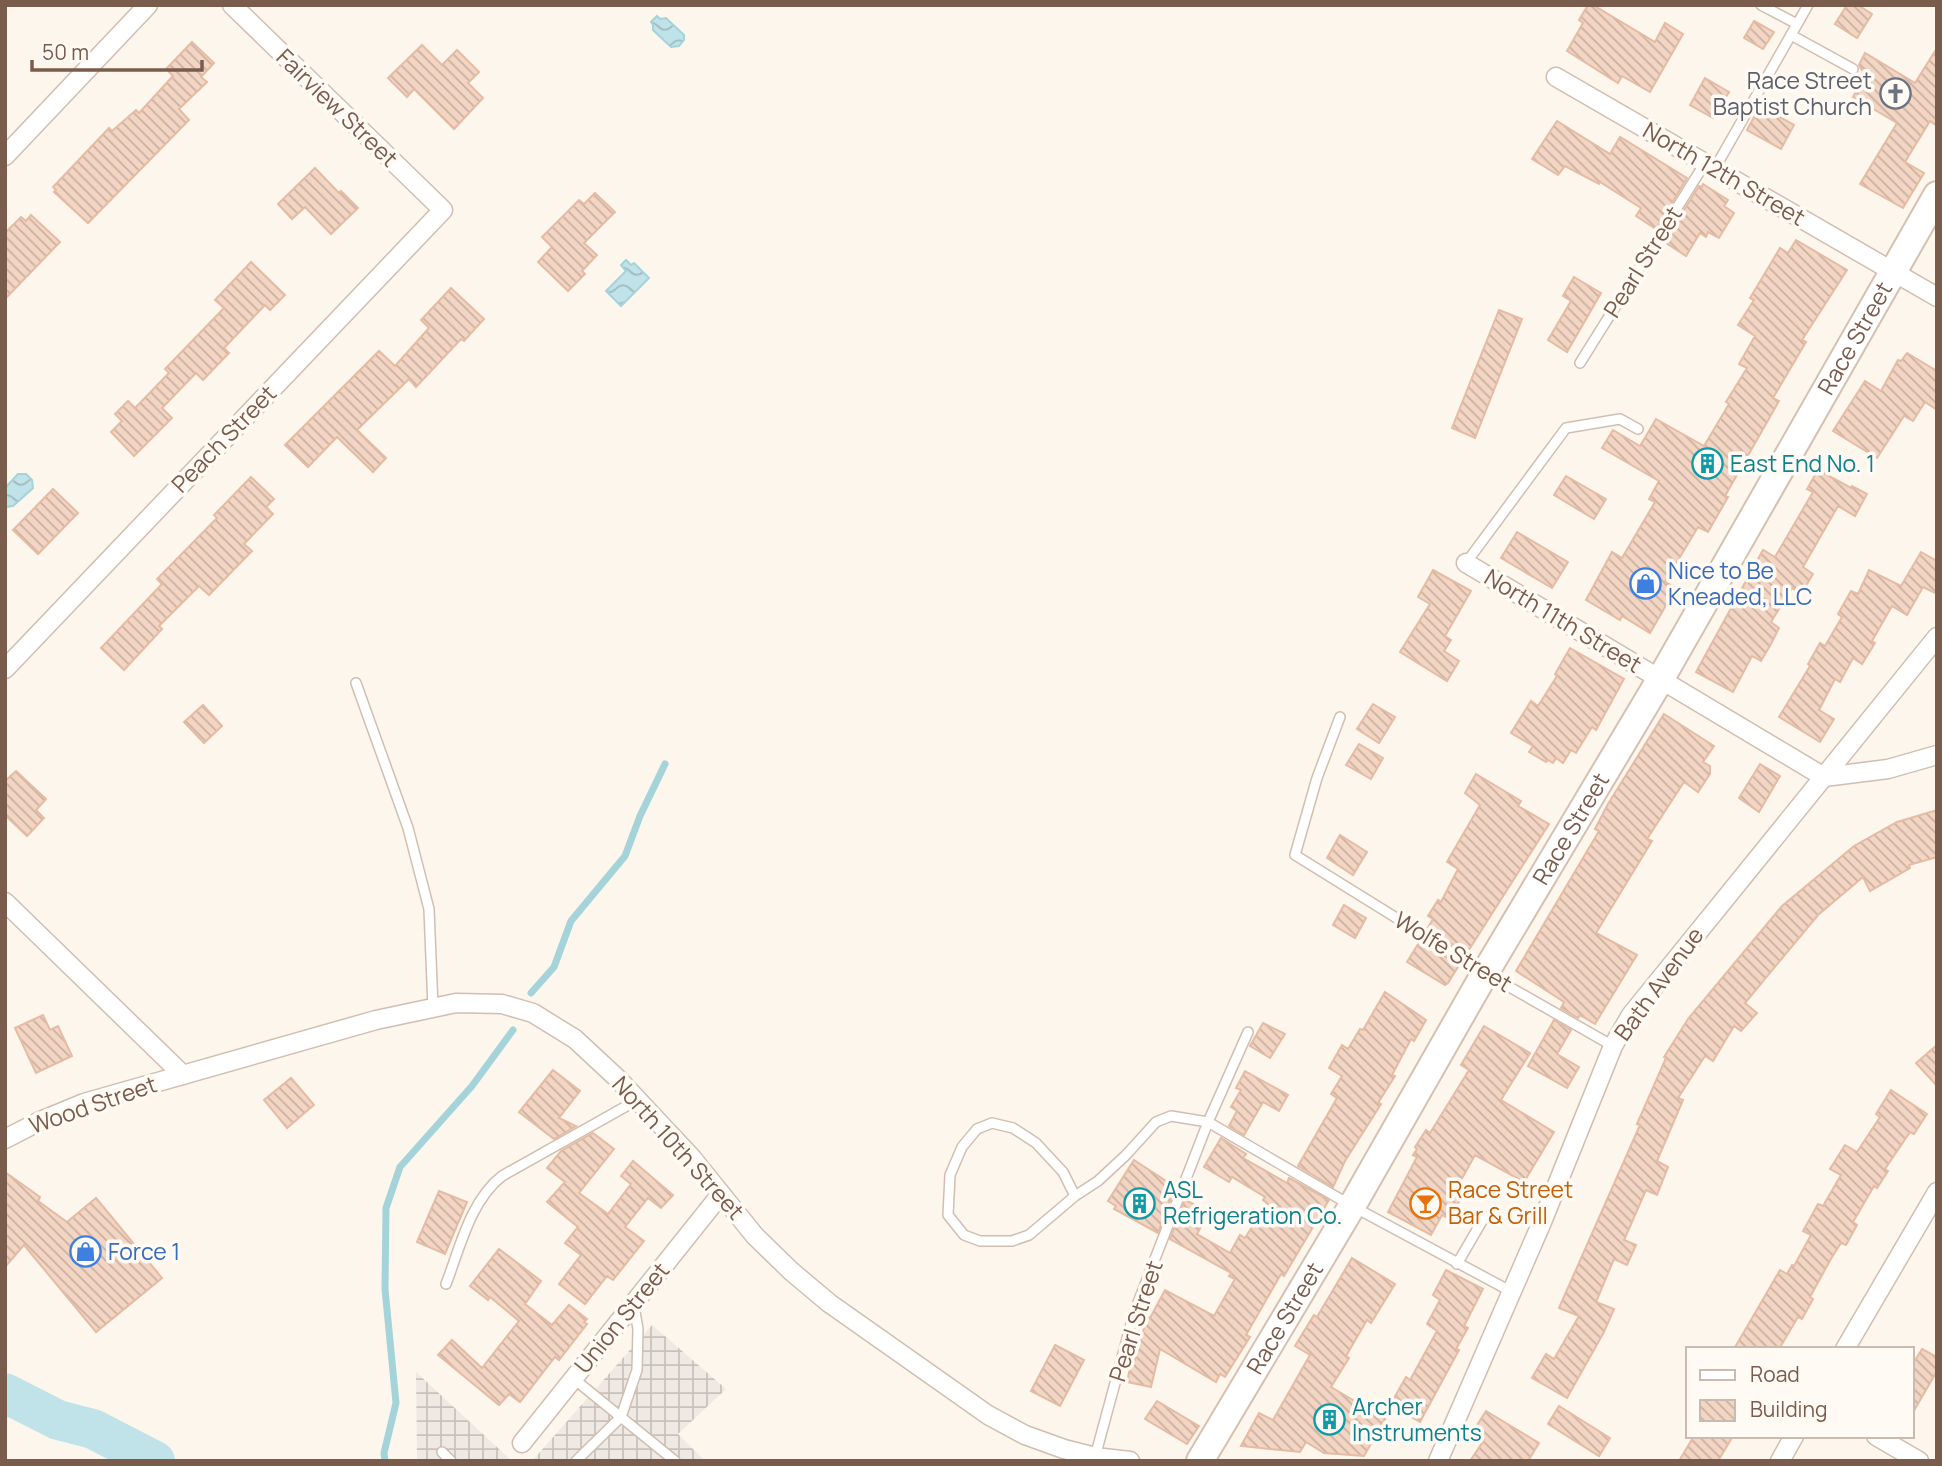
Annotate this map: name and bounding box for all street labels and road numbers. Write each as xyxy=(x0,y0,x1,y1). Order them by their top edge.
street label: Fairview Street xyxy=(270,41,405,173)
street label: North 12th Street xyxy=(1638,114,1811,233)
street label: Pearl Street xyxy=(1595,200,1689,323)
street label: Race Street xyxy=(1809,275,1899,400)
street label: Peach Street xyxy=(164,377,283,499)
street label: North 11th Street xyxy=(1479,561,1648,680)
street label: Race Street xyxy=(1524,766,1616,890)
street label: Wolfe Street xyxy=(1389,903,1519,999)
street label: Bath Avenue xyxy=(1606,920,1710,1047)
street label: Wood Street xyxy=(25,1067,161,1141)
street label: North 10th Street xyxy=(606,1069,752,1226)
street label: Union Street xyxy=(566,1255,676,1380)
street label: Pearl Street xyxy=(1100,1256,1170,1385)
street label: Race Street xyxy=(1238,1256,1330,1380)

